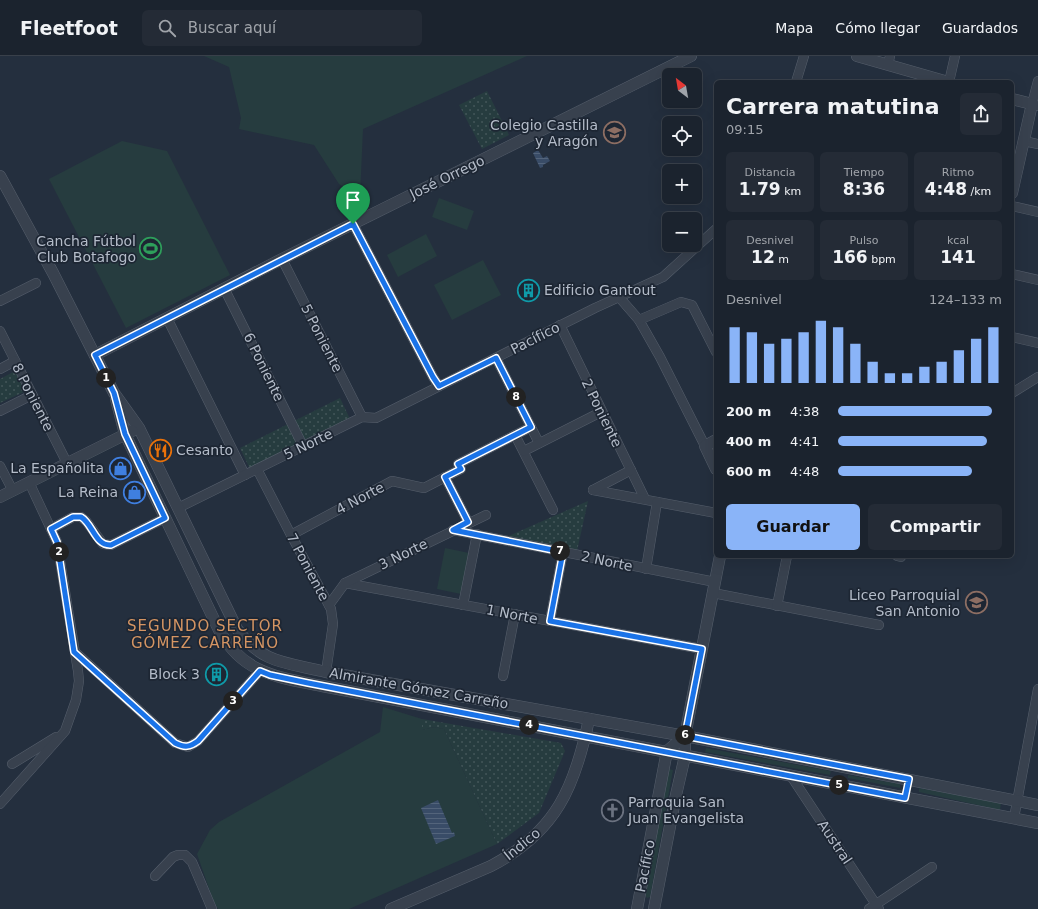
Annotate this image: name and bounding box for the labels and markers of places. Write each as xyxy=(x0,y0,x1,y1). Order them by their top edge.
place label: Colegio Castilla y Aragón xyxy=(490,117,598,149)
school or university icon: Colegio Castilla y Aragón xyxy=(601,120,627,146)
pin xyxy=(336,183,370,224)
place label: Cancha Fútbol Club Botafogo xyxy=(36,233,136,265)
sports icon: Cancha Fútbol Club Botafogo xyxy=(138,236,164,262)
building icon: Edificio Gantout xyxy=(516,277,542,303)
place label: Edificio Gantout xyxy=(544,282,656,298)
pin: 1 xyxy=(96,368,116,388)
pin: 8 xyxy=(506,387,526,407)
restaurant icon: Cesanto xyxy=(148,437,174,463)
place label: Cesanto xyxy=(176,442,233,458)
shop icon: La Españolita xyxy=(107,455,133,481)
place label: La Españolita xyxy=(10,460,104,476)
shop icon: La Reina xyxy=(121,479,147,505)
place label: La Reina xyxy=(58,484,118,500)
pin: 7 xyxy=(550,541,570,561)
pin: 2 xyxy=(49,542,69,562)
place label: Liceo Parroquial San Antonio xyxy=(849,587,960,619)
school or university icon: Liceo Parroquial San Antonio xyxy=(963,590,989,616)
building icon: Block 3 xyxy=(203,661,229,687)
place label: Block 3 xyxy=(149,666,200,682)
pin: 3 xyxy=(223,691,243,711)
pin: 4 xyxy=(519,715,539,735)
pin: 6 xyxy=(675,725,695,745)
pin: 5 xyxy=(829,775,849,795)
place label: Parroquia San Juan Evangelista xyxy=(627,794,744,826)
church icon: Parroquia San Juan Evangelista xyxy=(600,797,626,823)

